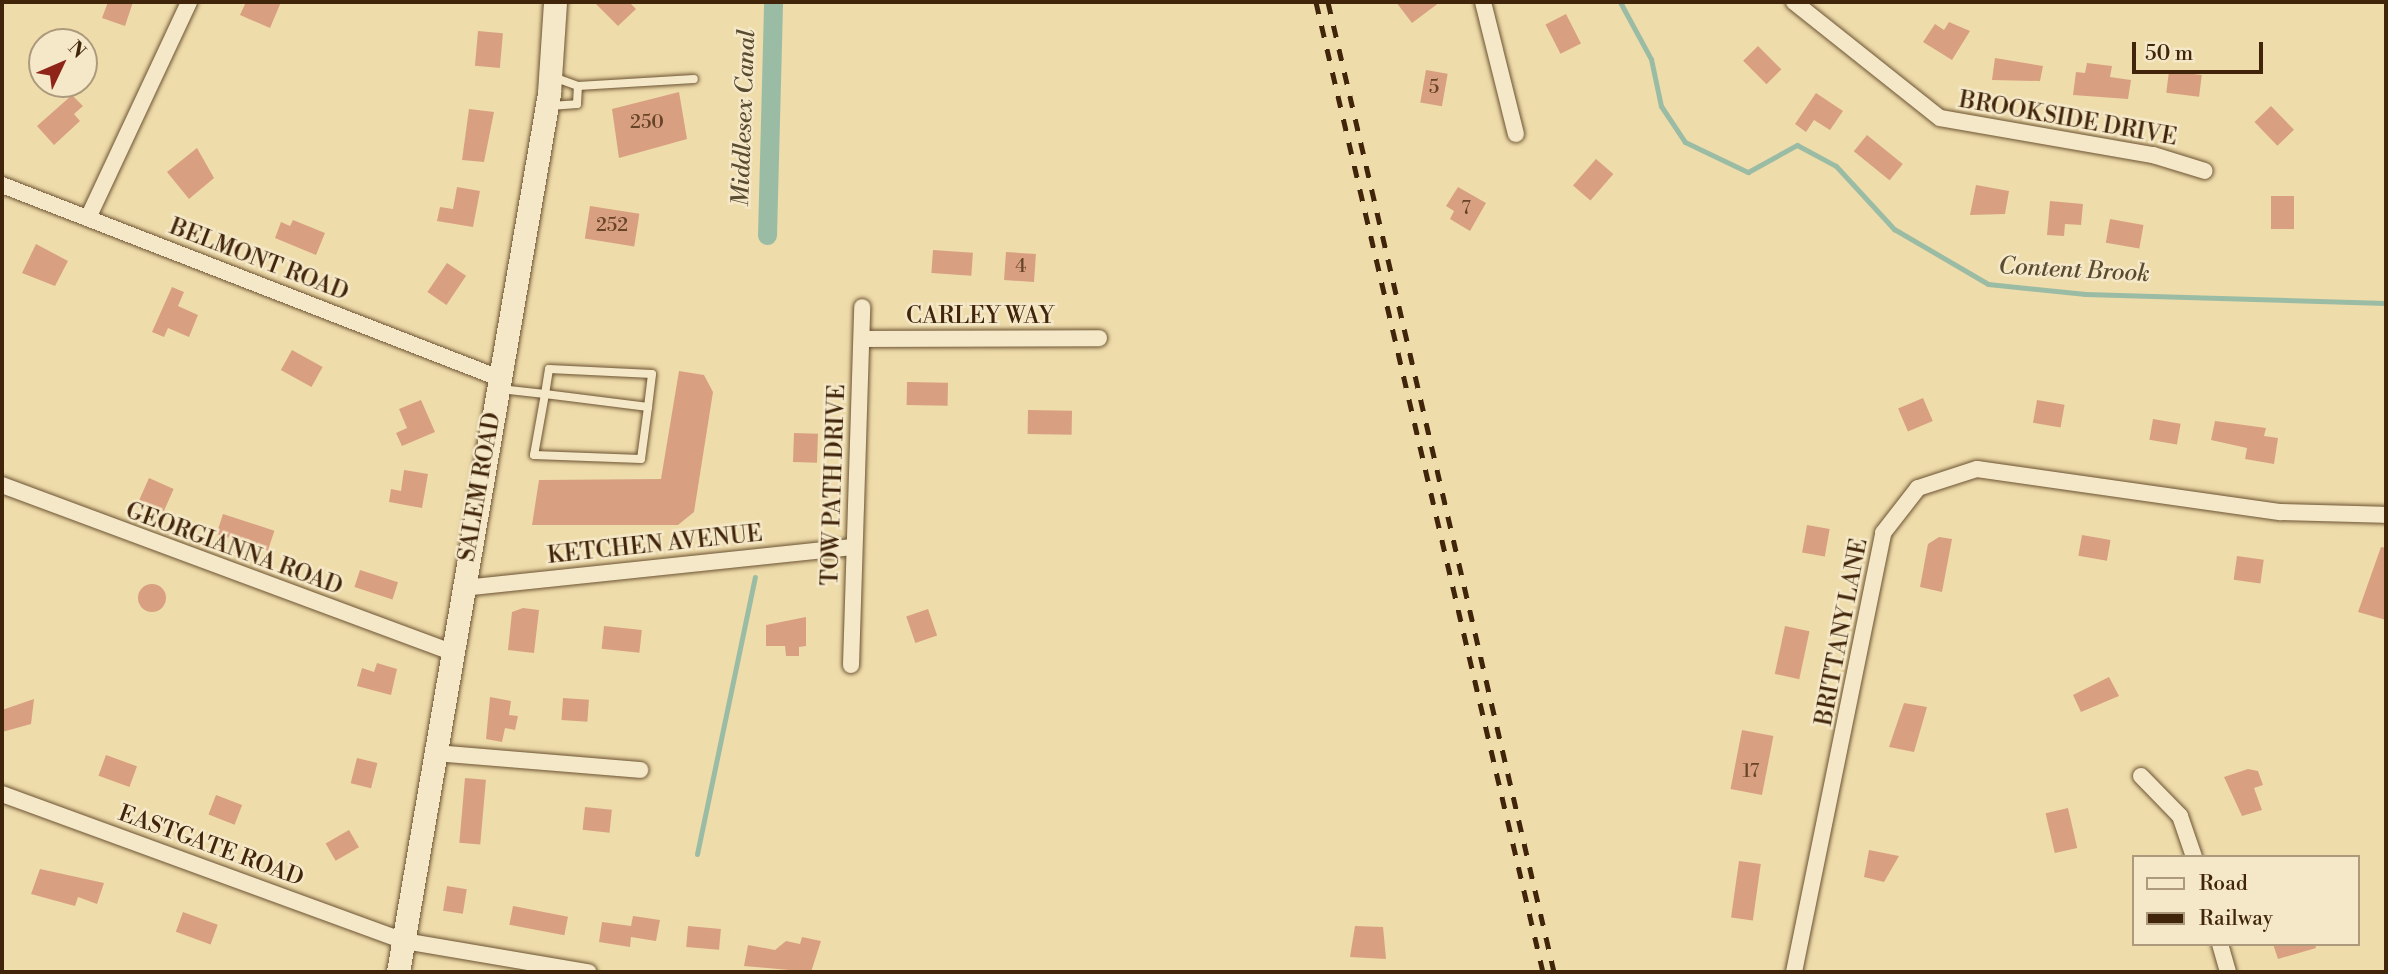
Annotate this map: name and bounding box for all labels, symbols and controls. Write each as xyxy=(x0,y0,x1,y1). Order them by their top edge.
north arrow xyxy=(28,28,98,98)
scale bar xyxy=(2136,28,2267,72)
water label: Middlesex Canal xyxy=(728,29,762,207)
text: N xyxy=(63,36,91,64)
text: 50 m xyxy=(2145,41,2193,67)
house number: 5 xyxy=(1429,77,1439,99)
street label: BROOKSIDE DRIVE xyxy=(1957,86,2179,152)
house number: 250 xyxy=(630,112,664,134)
house number: 7 xyxy=(1461,198,1471,220)
street label: BELMONT ROAD xyxy=(166,213,352,307)
house number: 252 xyxy=(596,215,628,237)
water label: Content Brook xyxy=(1998,253,2150,289)
house number: 4 xyxy=(1015,256,1027,278)
street label: CARLEY WAY xyxy=(906,302,1054,330)
street label: TOW PATH DRIVE xyxy=(817,384,851,586)
street label: SALEM ROAD xyxy=(453,410,507,564)
street label: GEORGIANNA ROAD xyxy=(122,497,346,601)
street label: KETCHEN AVENUE xyxy=(546,520,764,570)
street label: BRITTANY LANE xyxy=(1810,536,1874,728)
house number: 17 xyxy=(1743,761,1759,783)
street label: EASTGATE ROAD xyxy=(115,800,307,892)
legend xyxy=(2132,855,2360,946)
text: Road xyxy=(2199,871,2248,897)
text: Railway xyxy=(2199,906,2273,932)

